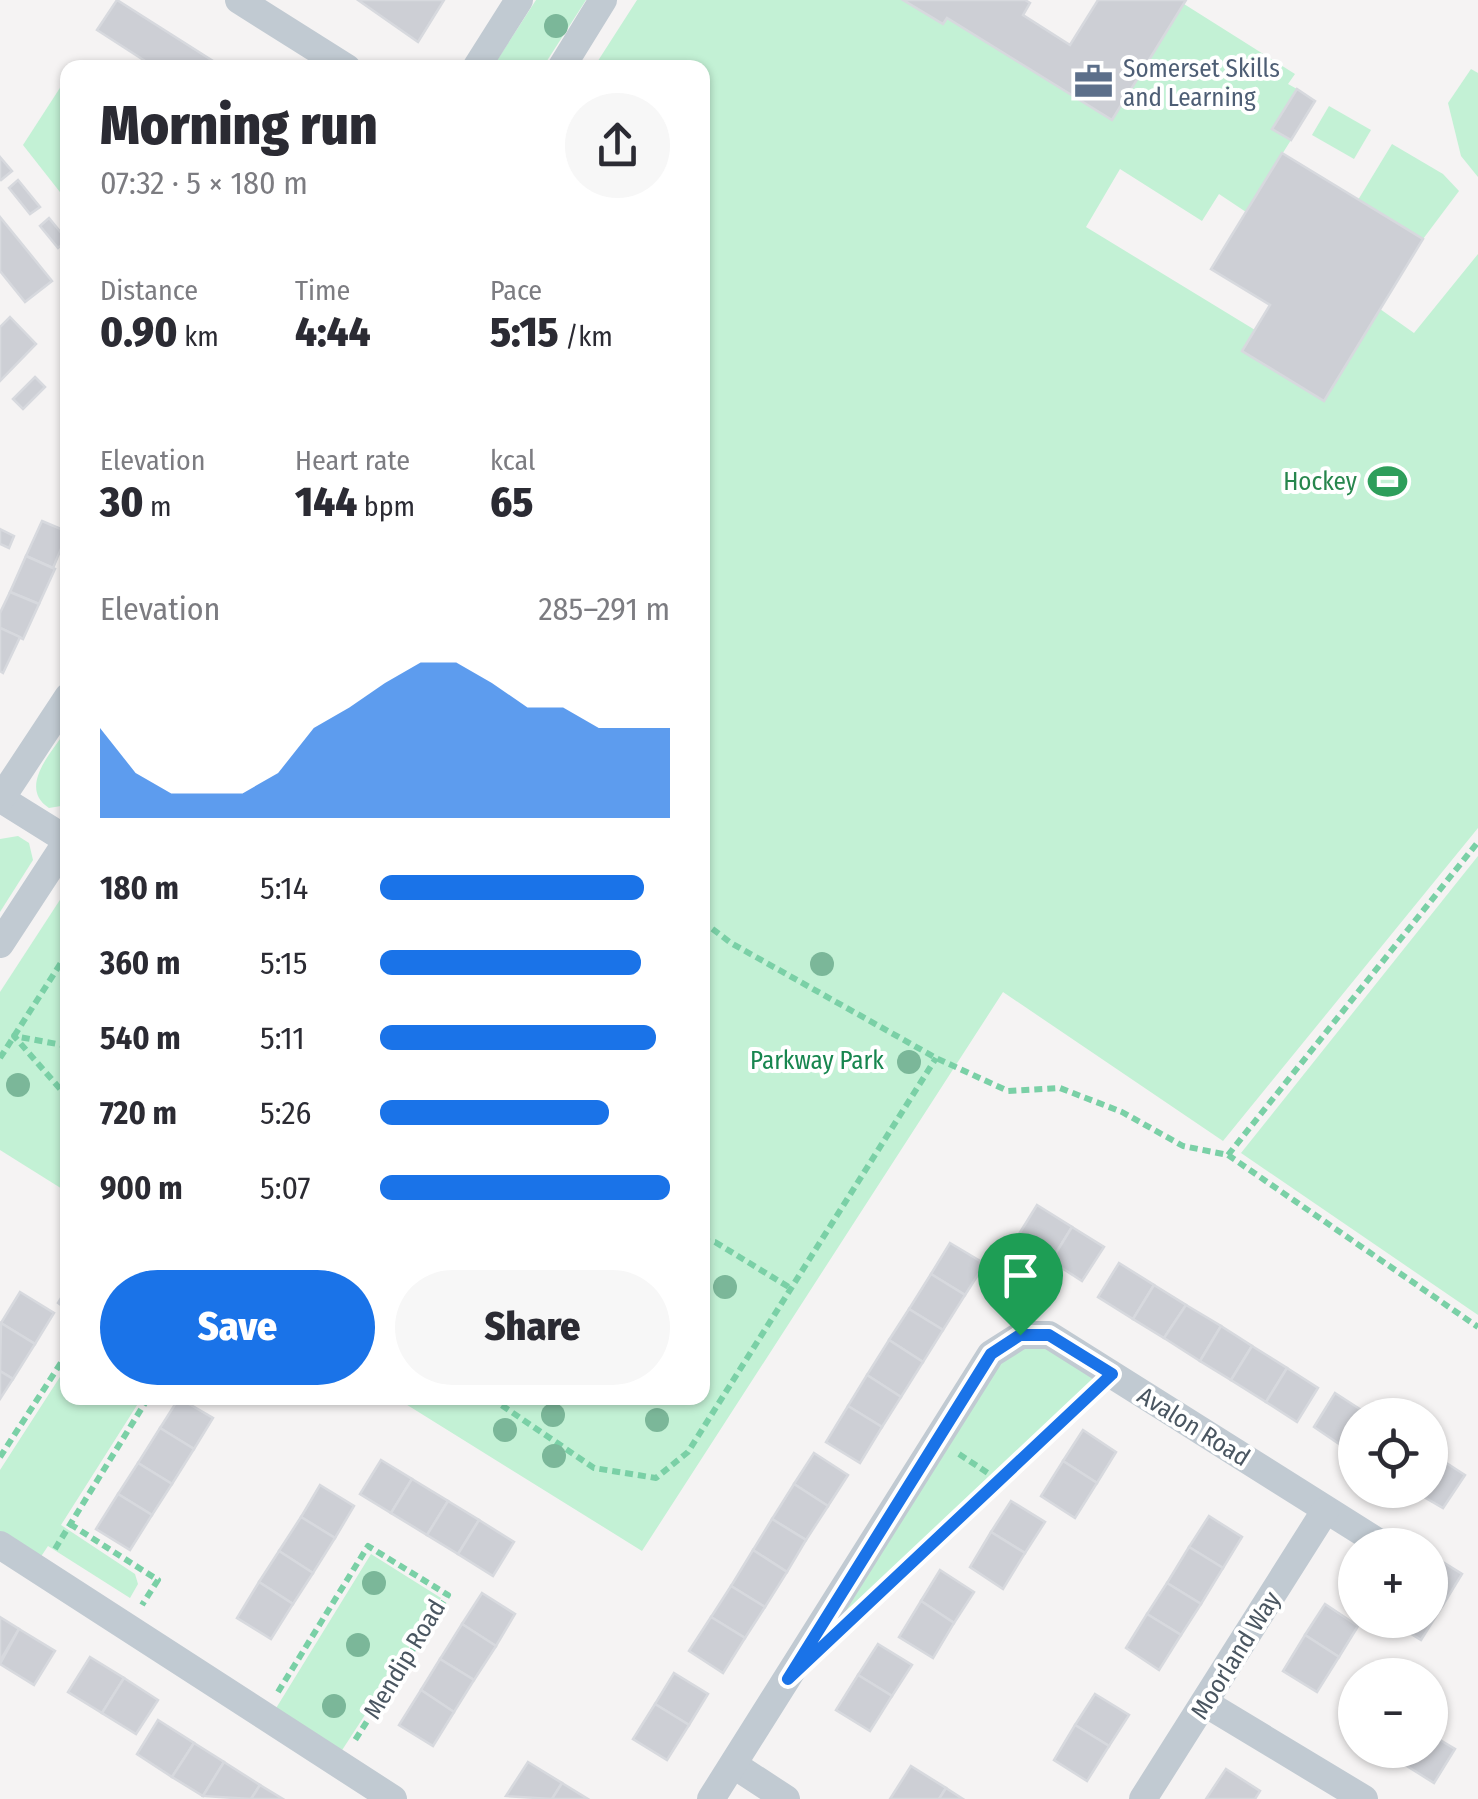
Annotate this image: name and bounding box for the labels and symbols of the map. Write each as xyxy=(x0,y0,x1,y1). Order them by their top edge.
place label: Somerset Skills and Learning xyxy=(1123,54,1280,113)
office icon: Somerset Skills and Learning xyxy=(1072,61,1114,103)
sports icon: Hockey xyxy=(1366,460,1408,502)
place label: Hockey xyxy=(1283,467,1357,497)
park label: Parkway Park xyxy=(750,1046,884,1076)
pin xyxy=(978,1233,1063,1336)
street label: Avalon Road xyxy=(1132,1381,1255,1473)
street label: Moorland Way xyxy=(1185,1586,1287,1725)
street label: Mendip Road xyxy=(357,1594,452,1725)

